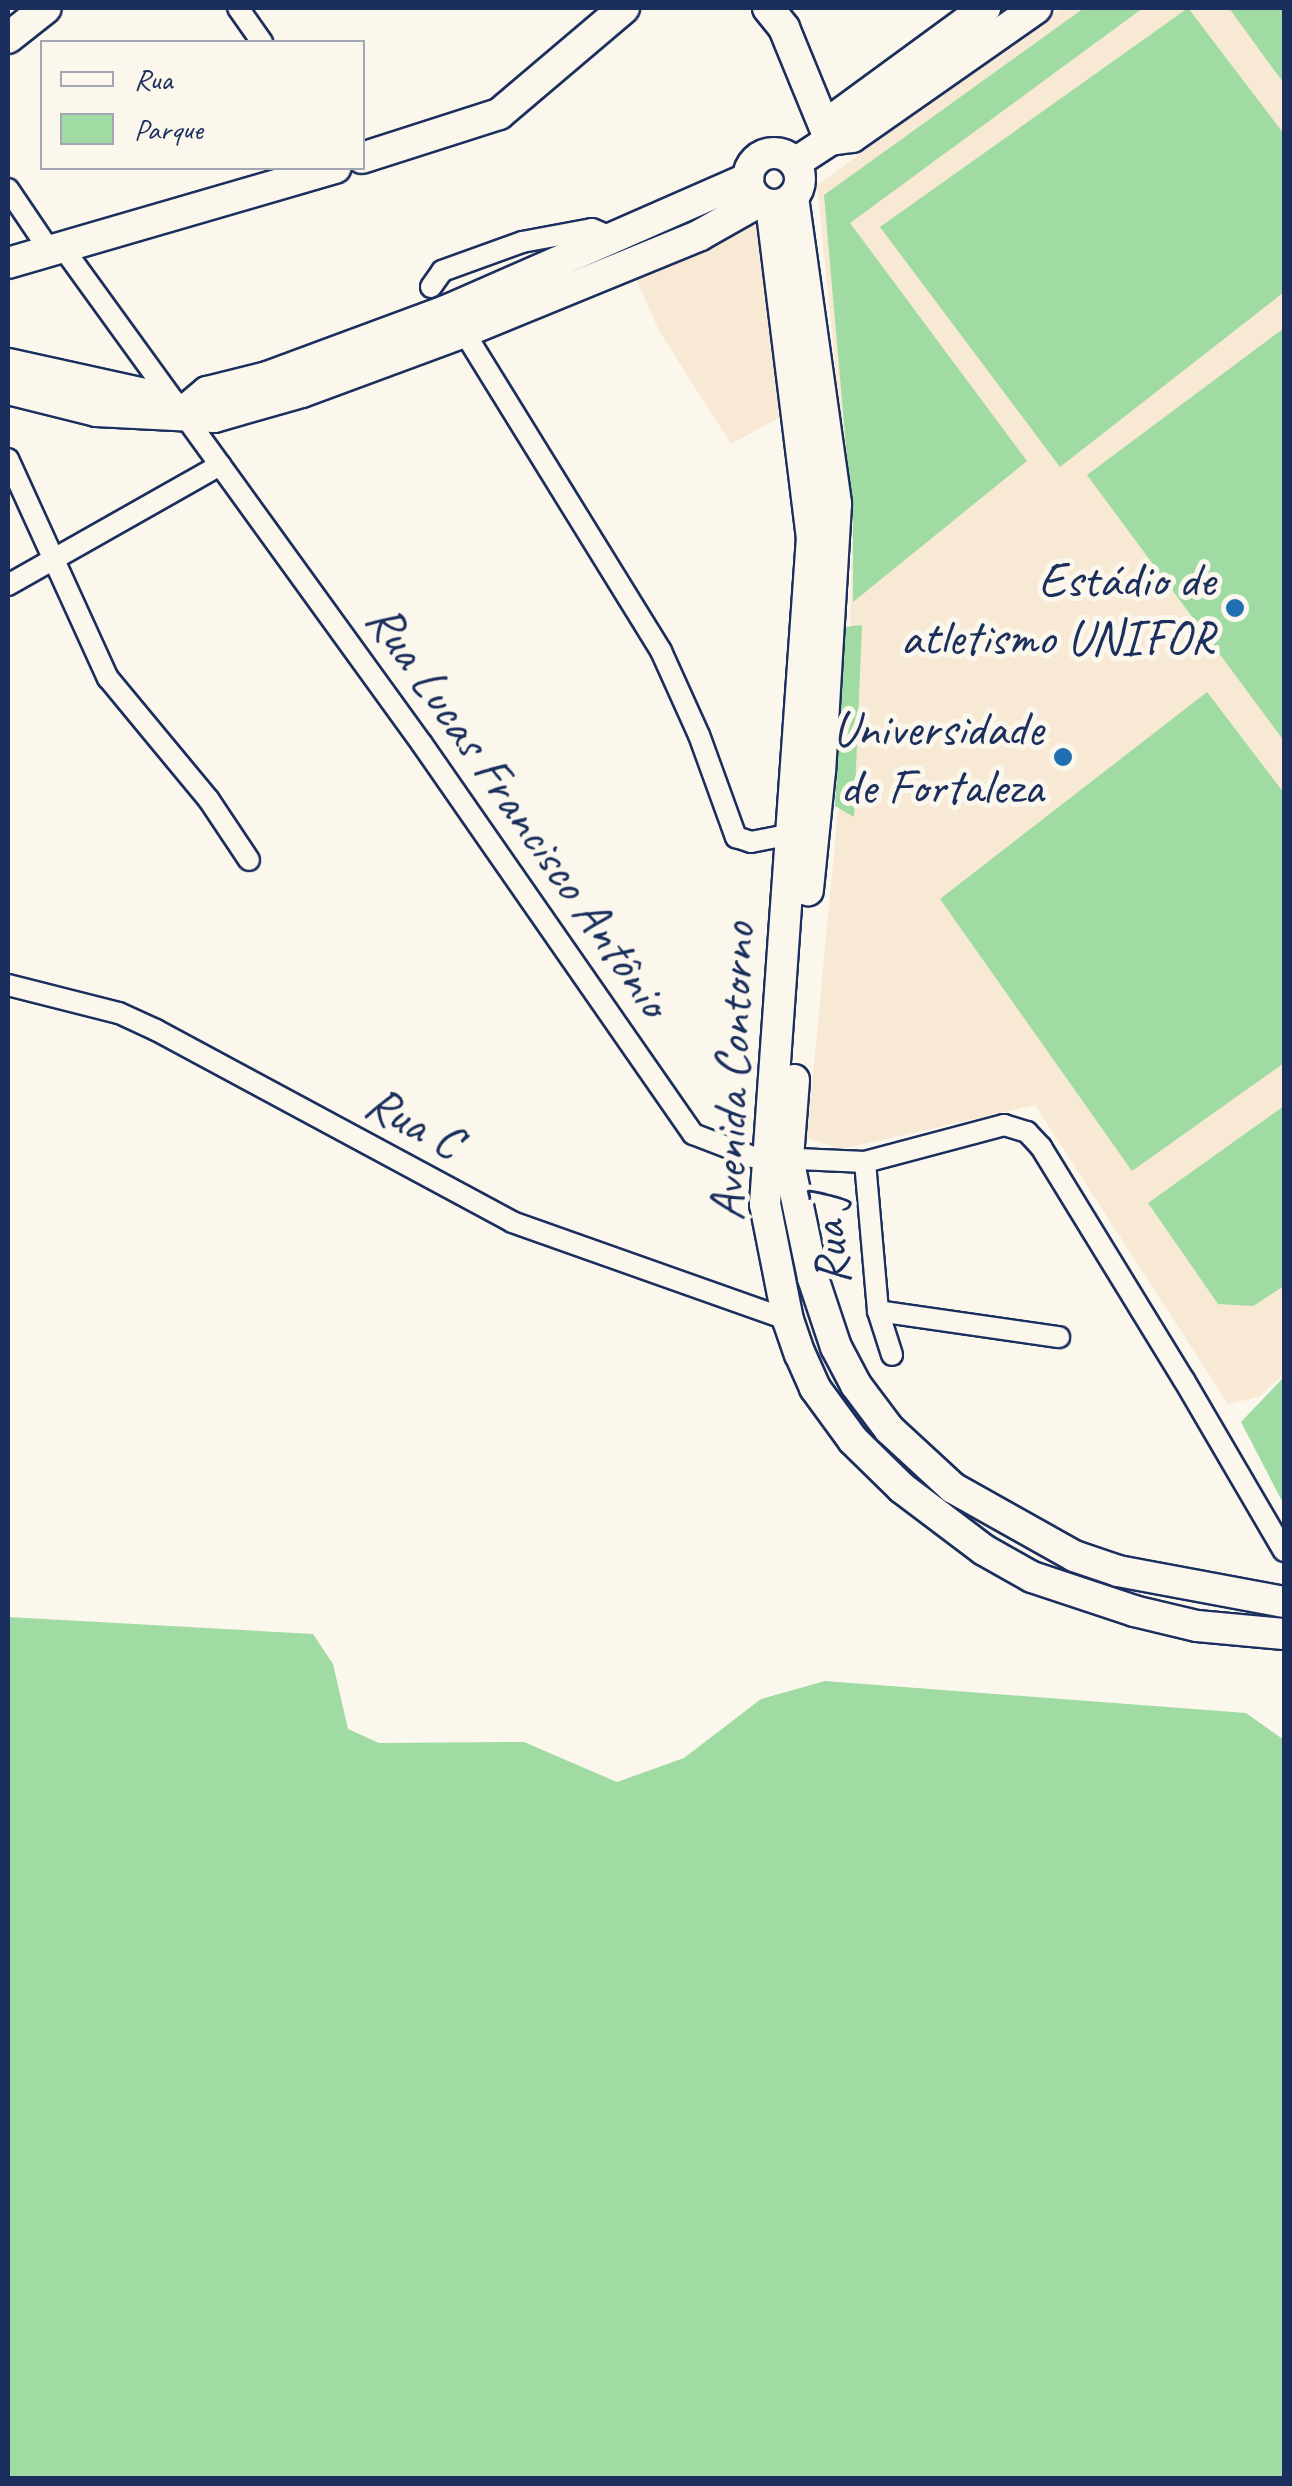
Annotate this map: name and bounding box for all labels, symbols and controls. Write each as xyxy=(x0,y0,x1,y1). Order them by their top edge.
legend xyxy=(40,40,365,170)
text: Rua xyxy=(134,60,172,98)
text: Parque xyxy=(134,110,203,148)
place label: Estádio de atletismo UNIFOR xyxy=(901,549,1215,666)
street label: Rua Lucas Francisco Antônio xyxy=(354,593,684,1027)
marker: Estádio de atletismo UNIFOR xyxy=(1224,597,1246,619)
place label: Universidade de Fortaleza xyxy=(832,698,1043,816)
marker: Universidade de Fortaleza xyxy=(1052,746,1074,768)
street label: Avenida Contorno xyxy=(697,922,767,1222)
street label: Rua C xyxy=(356,1072,472,1172)
street label: Rua J xyxy=(795,1192,863,1288)

